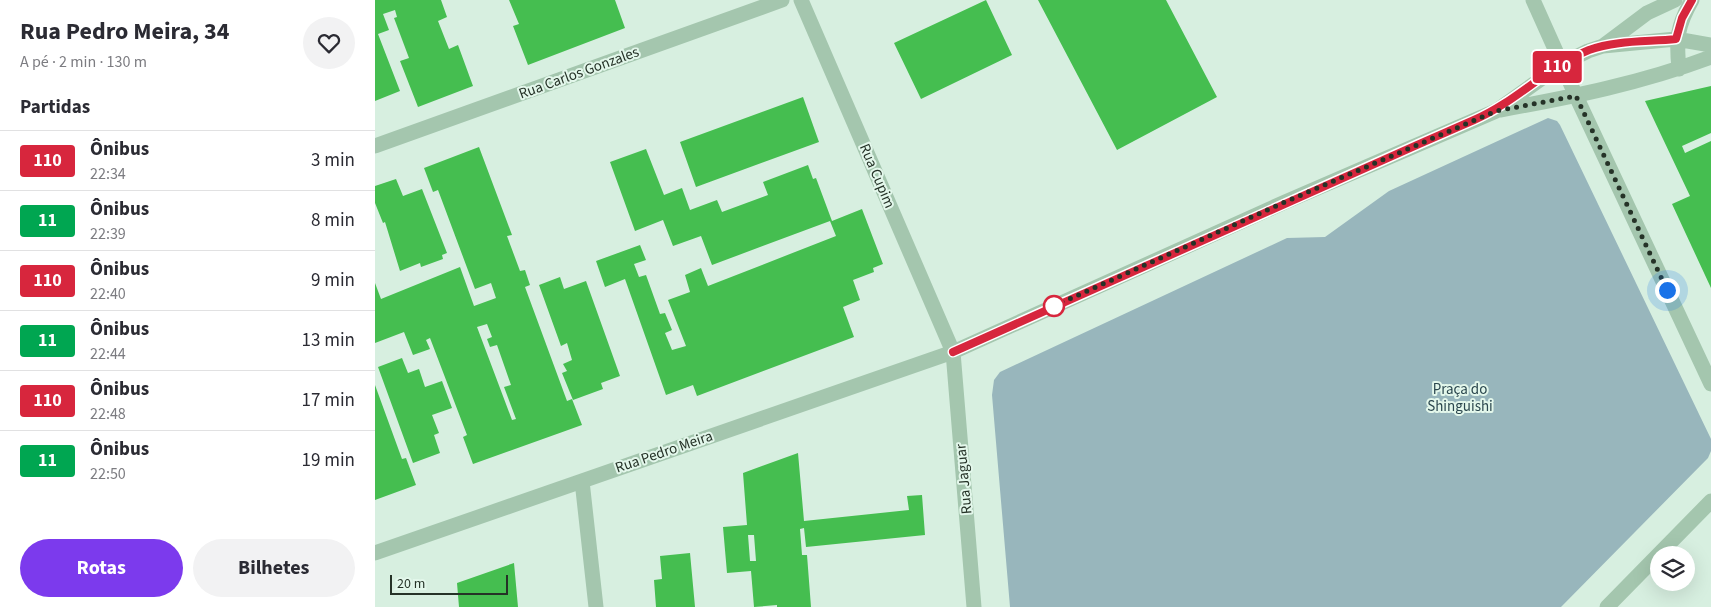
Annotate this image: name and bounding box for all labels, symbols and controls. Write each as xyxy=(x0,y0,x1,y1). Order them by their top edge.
text: Rua Pedro Meira, 34 xyxy=(20,14,229,49)
button: heart xyxy=(303,17,355,69)
street label: Rua Carlos Gonzales xyxy=(516,41,642,105)
text: A pé · 2 min · 130 m xyxy=(20,51,147,73)
line badge: 110 xyxy=(1528,51,1586,83)
text: 110 xyxy=(1543,54,1571,79)
text: Partidas xyxy=(20,94,90,121)
text: Ônibus xyxy=(90,136,149,163)
street label: Rua Cupim xyxy=(854,140,900,212)
text: 3 min xyxy=(311,147,355,174)
text: 110 xyxy=(33,148,62,173)
text: 22:34 xyxy=(90,163,126,185)
text: Ônibus xyxy=(90,196,149,223)
text: 8 min xyxy=(311,207,355,234)
text: 11 xyxy=(38,208,57,233)
text: 22:39 xyxy=(90,223,126,245)
text: Ônibus xyxy=(90,256,149,283)
text: 9 min xyxy=(311,267,355,294)
text: 110 xyxy=(33,268,62,293)
your location xyxy=(1655,278,1680,303)
text: 22:40 xyxy=(90,283,126,305)
unlabelled marker xyxy=(1043,295,1065,317)
text: Ônibus xyxy=(90,316,149,343)
text: 13 min xyxy=(301,327,355,354)
text: 11 xyxy=(38,328,57,353)
text: 22:44 xyxy=(90,343,126,365)
text: Ônibus xyxy=(90,376,149,403)
park label: Praça do Shinguishi xyxy=(1427,379,1493,417)
text: 17 min xyxy=(301,387,355,414)
text: 110 xyxy=(33,388,62,413)
text: 22:48 xyxy=(90,403,126,425)
street label: Rua Pedro Meira xyxy=(612,426,716,478)
text: Ônibus xyxy=(90,436,149,463)
street label: Rua Jaguar xyxy=(950,442,978,515)
text: 19 min xyxy=(301,447,355,474)
text: 11 xyxy=(38,448,57,473)
text: 22:50 xyxy=(90,463,126,485)
button: Rotas xyxy=(20,539,183,597)
button: Bilhetes xyxy=(193,539,355,597)
map controls xyxy=(1650,546,1695,591)
button: layers xyxy=(1650,546,1695,591)
scale bar xyxy=(390,572,507,595)
text: 20 m xyxy=(397,574,425,594)

